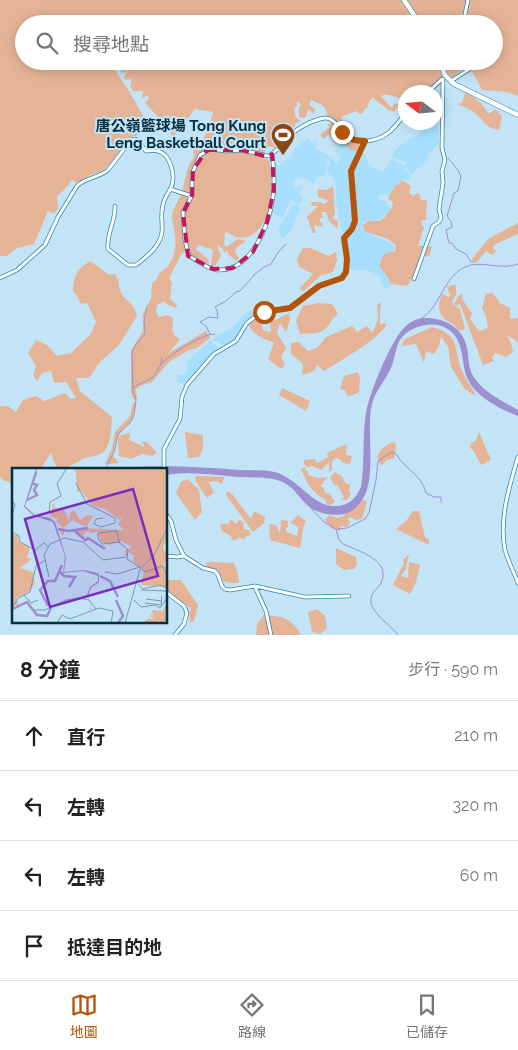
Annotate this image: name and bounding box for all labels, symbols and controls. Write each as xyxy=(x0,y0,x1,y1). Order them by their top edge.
search box xyxy=(15,15,503,70)
icon: search xyxy=(33,29,61,57)
text: 搜尋地點 xyxy=(73,33,149,55)
north arrow xyxy=(398,85,443,130)
place label: 唐公嶺籃球場 Tong Kung Leng Basketball Court xyxy=(96,117,266,152)
route end xyxy=(331,121,354,144)
sports icon: 唐公嶺籃球場 Tong Kung Leng Basketball Court xyxy=(270,122,296,156)
route start xyxy=(253,301,276,324)
inset map xyxy=(12,468,168,622)
text: 8 分鐘 xyxy=(20,657,80,682)
text: 步行 · 590 m xyxy=(408,660,498,679)
icon: ahead xyxy=(20,722,48,750)
text: 直行 xyxy=(67,726,105,748)
text: 210 m xyxy=(454,726,498,745)
icon: left xyxy=(20,792,48,820)
text: 左轉 xyxy=(67,796,105,818)
text: 320 m xyxy=(453,796,498,815)
icon: left xyxy=(20,862,48,890)
text: 左轉 xyxy=(67,866,105,888)
text: 60 m xyxy=(460,866,498,885)
icon: arrive xyxy=(20,932,48,960)
text: 抵達目的地 xyxy=(67,936,162,958)
tab: 地圖 xyxy=(70,991,98,1041)
tab: 路線 xyxy=(238,991,266,1041)
tab: 已儲存 xyxy=(406,991,448,1041)

